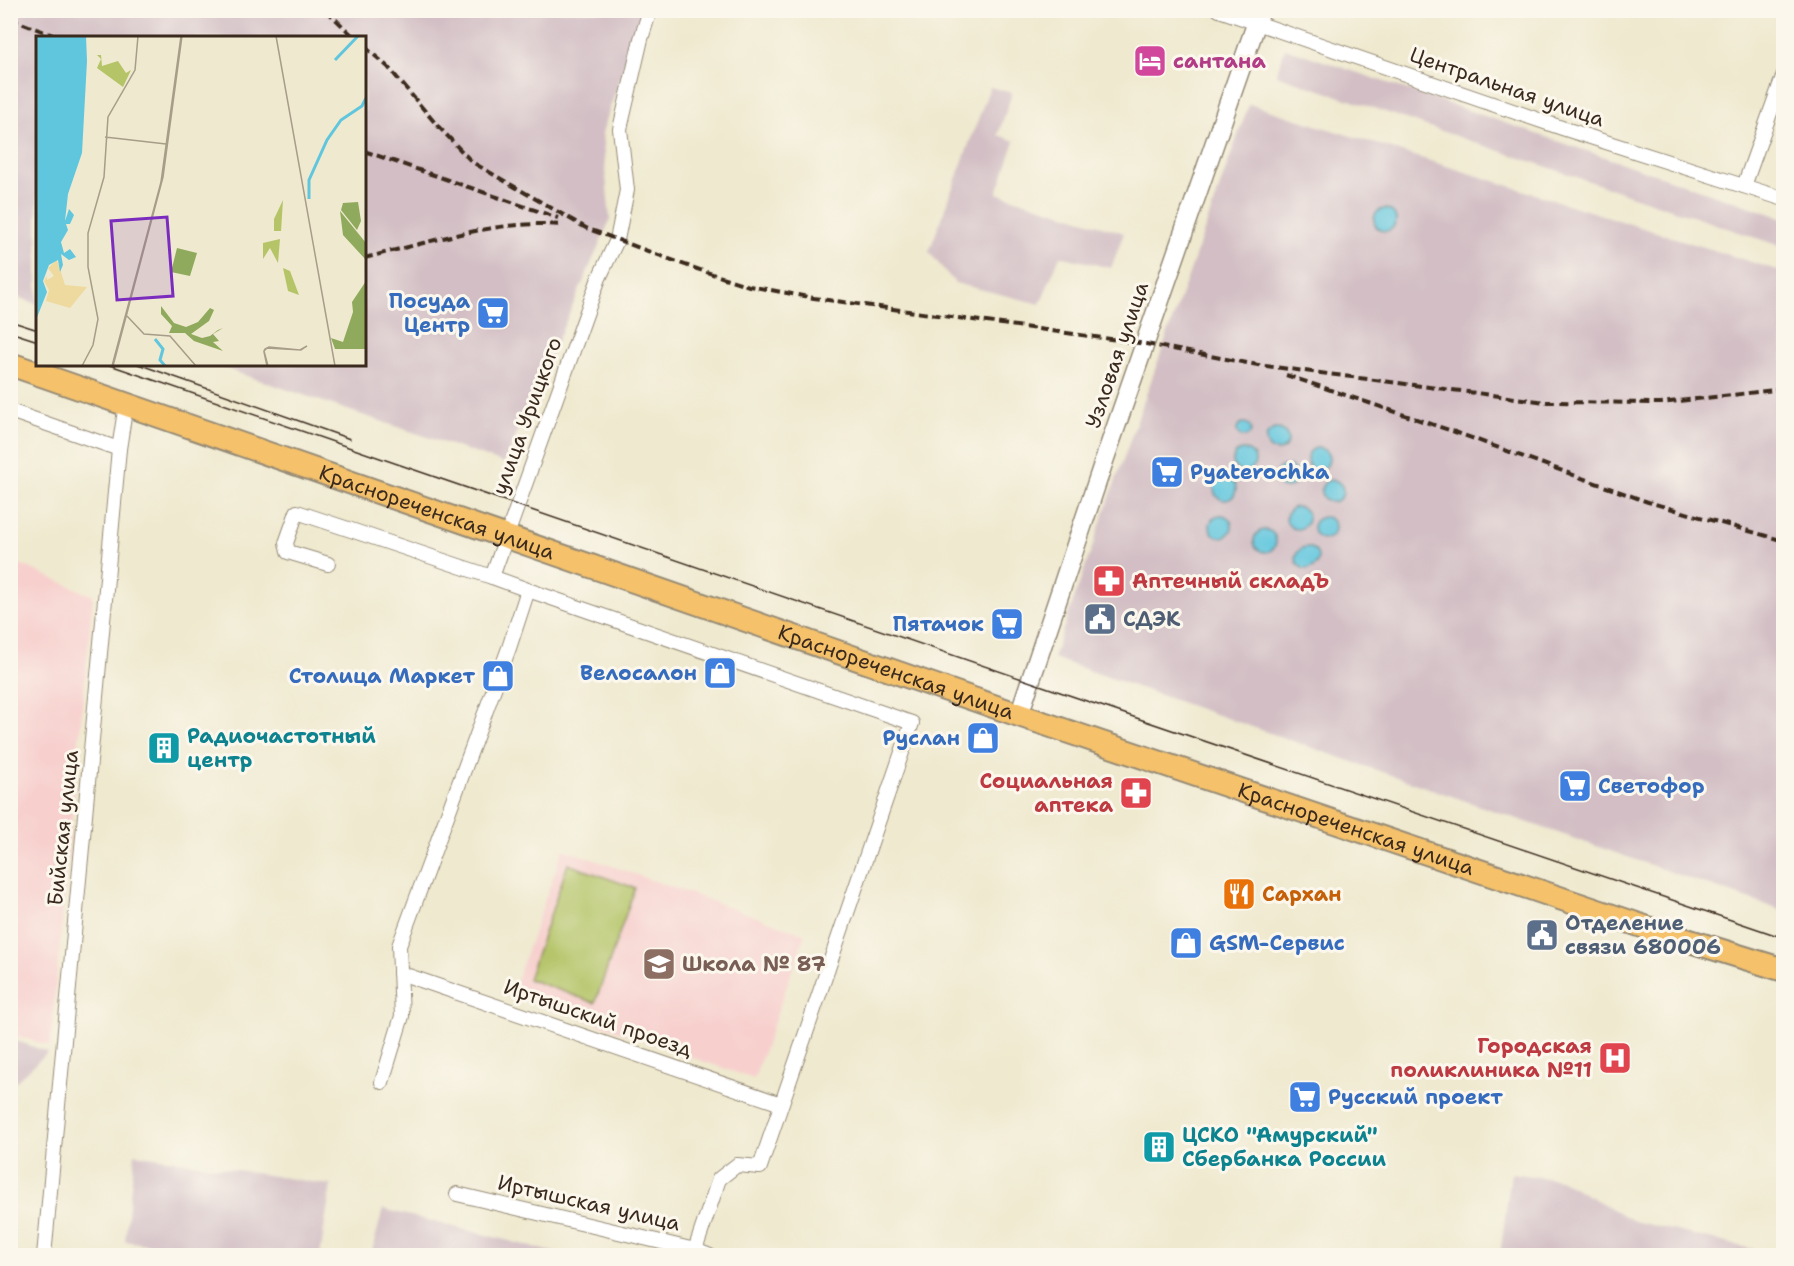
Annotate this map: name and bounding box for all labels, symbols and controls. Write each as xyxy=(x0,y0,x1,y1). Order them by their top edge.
inset map xyxy=(36,36,366,366)
street label: Центральная улица xyxy=(1406,41,1608,133)
hotel icon: сантана xyxy=(1132,43,1168,79)
place label: сантана xyxy=(1173,47,1266,75)
street label: Узловая улица xyxy=(1079,278,1155,432)
place label: Посуда Центр xyxy=(389,287,471,339)
supermarket icon: Посуда Центр xyxy=(475,295,511,331)
street label: улица Урицкого xyxy=(485,333,569,499)
supermarket icon: Pyaterochka xyxy=(1149,454,1185,490)
place label: Pyaterochka xyxy=(1190,458,1330,486)
street label: Краснореченская улица xyxy=(315,459,559,566)
pharmacy icon: Аптечный складЪ xyxy=(1091,563,1127,599)
place label: Аптечный складЪ xyxy=(1132,567,1329,595)
public building icon: СДЭК xyxy=(1082,601,1118,637)
place label: СДЭК xyxy=(1123,605,1181,633)
supermarket icon: Пятачок xyxy=(989,606,1025,642)
place label: Пятачок xyxy=(893,610,984,638)
street label: Краснореченская улица xyxy=(774,618,1018,726)
shop icon: Велосалон xyxy=(702,655,738,691)
shop icon: Столица Маркет xyxy=(480,658,516,694)
place label: Велосалон xyxy=(580,659,697,687)
place label: Столица Маркет xyxy=(289,662,475,690)
shop icon: Руслан xyxy=(965,720,1001,756)
place label: Радиочастотный центр xyxy=(187,722,376,774)
place label: Руслан xyxy=(882,724,960,752)
building icon: Радиочастотный центр xyxy=(146,730,182,766)
street label: Бийская улица xyxy=(41,749,85,907)
place label: Социальная аптека xyxy=(979,767,1114,819)
supermarket icon: Светофор xyxy=(1557,768,1593,804)
place label: Светофор xyxy=(1598,772,1704,800)
pharmacy icon: Социальная аптека xyxy=(1118,775,1154,811)
street label: Краснореченская улица xyxy=(1234,776,1478,882)
restaurant icon: Сархан xyxy=(1221,876,1257,912)
place label: Сархан xyxy=(1262,880,1342,908)
place label: Отделение связи 680006 xyxy=(1565,909,1721,961)
public building icon: Отделение связи 680006 xyxy=(1524,917,1560,953)
shop icon: GSM-Сервис xyxy=(1168,925,1204,961)
place label: GSM-Сервис xyxy=(1209,929,1345,957)
school or university icon: Школа № 87 xyxy=(641,946,677,982)
place label: Школа № 87 xyxy=(682,950,826,978)
street label: Иртышский проезд xyxy=(500,973,696,1063)
place label: Городская поликлиника №11 xyxy=(1390,1032,1592,1084)
hospital icon: Городская поликлиника №11 xyxy=(1597,1040,1633,1076)
supermarket icon: Русский проект xyxy=(1287,1079,1323,1115)
place label: Русский проект xyxy=(1328,1083,1503,1111)
place label: ЦСКО "Амурский" Сбербанка России xyxy=(1182,1121,1386,1173)
building icon: ЦСКО "Амурский" Сбербанка России xyxy=(1141,1129,1177,1165)
street label: Иртышская улица xyxy=(495,1168,683,1238)

